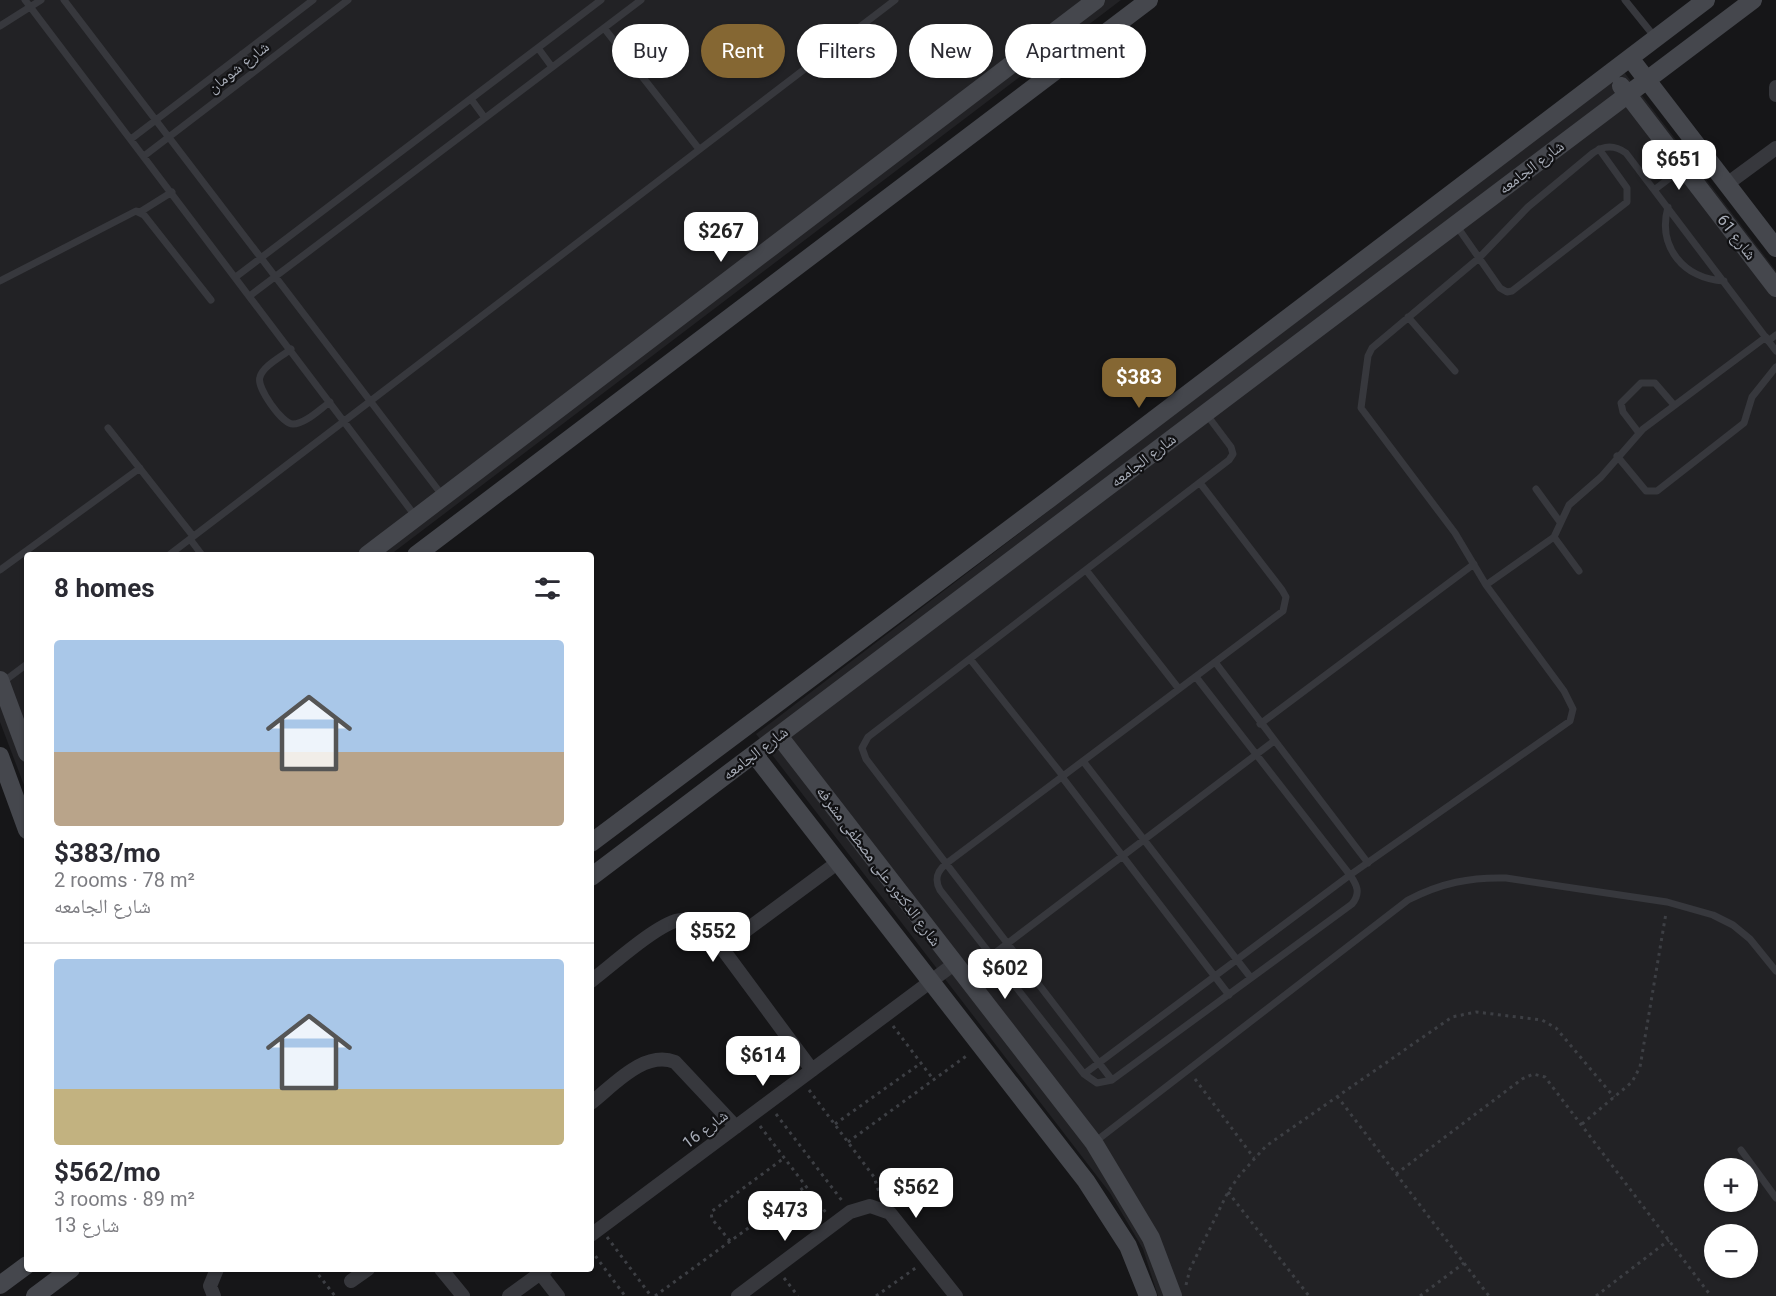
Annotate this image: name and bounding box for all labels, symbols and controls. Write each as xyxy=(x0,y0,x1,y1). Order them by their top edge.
chip: Buy xyxy=(612,24,689,78)
chip: Rent xyxy=(701,24,785,78)
chip: Filters xyxy=(797,24,897,78)
chip: New xyxy=(909,24,993,78)
chip: Apartment xyxy=(1005,24,1146,78)
street label: شارع شومان xyxy=(203,37,273,98)
street label: شارع الجامعه xyxy=(1494,136,1568,199)
pin: $651 xyxy=(1643,140,1715,191)
text: $651 xyxy=(1656,147,1702,171)
street label: شارع 61 xyxy=(1713,211,1761,264)
pin: $267 xyxy=(685,212,757,263)
text: $267 xyxy=(698,219,744,243)
pin: $383 xyxy=(1103,358,1175,409)
text: $383 xyxy=(1116,365,1162,389)
street label: شارع الجامعه xyxy=(1106,429,1180,492)
icon: filters xyxy=(531,572,564,605)
text: 8 homes xyxy=(54,573,155,603)
icon: home xyxy=(255,679,363,787)
street label: شارع الجامعه xyxy=(718,722,792,785)
street label: شارع الدكتور على مصطفى مشرفه xyxy=(812,782,945,950)
text: $383/mo xyxy=(54,838,161,868)
text: 2 rooms · 78 m² xyxy=(54,868,195,892)
text: شارع الجامعه xyxy=(54,894,151,918)
pin: $552 xyxy=(677,912,749,963)
text: $552 xyxy=(690,919,736,943)
pin: $602 xyxy=(969,949,1041,1000)
text: $602 xyxy=(982,956,1028,980)
icon: home xyxy=(255,998,363,1106)
pin: $614 xyxy=(727,1036,799,1087)
text: $614 xyxy=(740,1043,786,1067)
street label: شارع 16 xyxy=(678,1106,732,1153)
text: $562/mo xyxy=(54,1157,161,1187)
map controls xyxy=(1704,1158,1758,1278)
button: + xyxy=(1704,1158,1758,1212)
pin: $562 xyxy=(880,1168,952,1219)
text: $562 xyxy=(893,1175,939,1199)
text: 3 rooms · 89 m² xyxy=(54,1187,195,1211)
pin: $473 xyxy=(749,1191,821,1242)
text: $473 xyxy=(762,1198,808,1222)
text: شارع 13 xyxy=(54,1213,119,1237)
button: − xyxy=(1704,1224,1758,1278)

